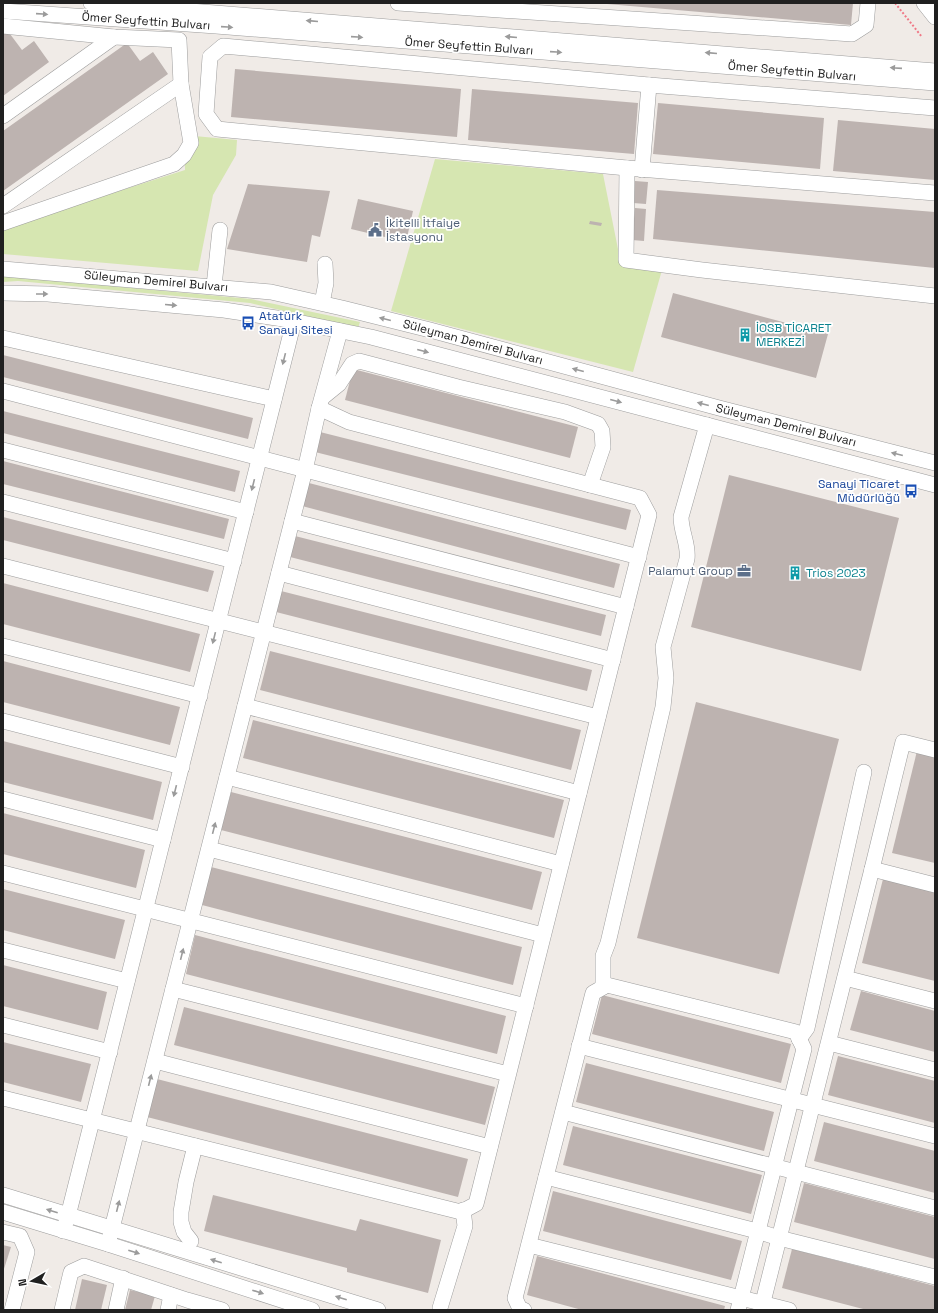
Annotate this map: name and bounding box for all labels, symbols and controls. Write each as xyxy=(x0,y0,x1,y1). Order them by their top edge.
street label: Ömer Seyfettin Bulvarı xyxy=(81,9,211,33)
one-way arrow xyxy=(36,10,48,17)
one-way arrow xyxy=(306,17,318,24)
one-way arrow xyxy=(221,24,233,31)
one-way arrow xyxy=(351,34,363,41)
street label: Ömer Seyfettin Bulvarı xyxy=(404,34,534,58)
one-way arrow xyxy=(505,34,517,41)
one-way arrow xyxy=(550,49,562,56)
one-way arrow xyxy=(705,50,717,57)
street label: Ömer Seyfettin Bulvarı xyxy=(727,57,857,85)
one-way arrow xyxy=(890,64,902,71)
place label: İkitelli İtfaiye İstasyonu xyxy=(386,215,460,245)
public building icon: İkitelli İtfaiye İstasyonu xyxy=(367,222,383,238)
street label: Süleyman Demirel Bulvarı xyxy=(83,267,229,295)
one-way arrow xyxy=(36,290,48,297)
one-way arrow xyxy=(165,302,177,308)
place label: Atatürk Sanayi Sitesi xyxy=(259,308,333,338)
bus stop icon: Atatürk Sanayi Sitesi xyxy=(240,315,256,331)
one-way arrow xyxy=(378,315,391,321)
street label: Süleyman Demirel Bulvarı xyxy=(401,316,545,368)
place label: İOSB TİCARET MERKEZİ xyxy=(756,320,832,350)
building icon: İOSB TİCARET MERKEZİ xyxy=(737,327,753,343)
one-way arrow xyxy=(417,348,429,354)
one-way arrow xyxy=(281,353,287,365)
one-way arrow xyxy=(572,367,584,373)
one-way arrow xyxy=(610,399,623,405)
street label: Süleyman Demirel Bulvarı xyxy=(714,400,858,450)
one-way arrow xyxy=(697,401,709,407)
one-way arrow xyxy=(891,450,903,456)
place label: Sanayi Ticaret Müdürlüğü xyxy=(818,476,900,506)
one-way arrow xyxy=(249,479,255,491)
bus stop icon: Sanayi Ticaret Müdürlüğü xyxy=(903,483,919,499)
place label: Palamut Group xyxy=(648,563,733,579)
office icon: Palamut Group xyxy=(736,563,752,579)
building icon: Trios 2023 xyxy=(787,565,803,581)
place label: Trios 2023 xyxy=(806,565,866,581)
one-way arrow xyxy=(211,632,217,644)
one-way arrow xyxy=(172,785,178,798)
one-way arrow xyxy=(211,822,217,834)
one-way arrow xyxy=(179,948,185,960)
one-way arrow xyxy=(147,1074,153,1086)
one-way arrow xyxy=(115,1200,121,1212)
one-way arrow xyxy=(45,1208,57,1214)
one-way arrow xyxy=(128,1249,140,1255)
one-way arrow xyxy=(210,1258,222,1264)
north arrow xyxy=(12,1261,52,1301)
text: N xyxy=(15,1278,30,1287)
one-way arrow xyxy=(252,1290,264,1296)
one-way arrow xyxy=(334,1295,346,1301)

